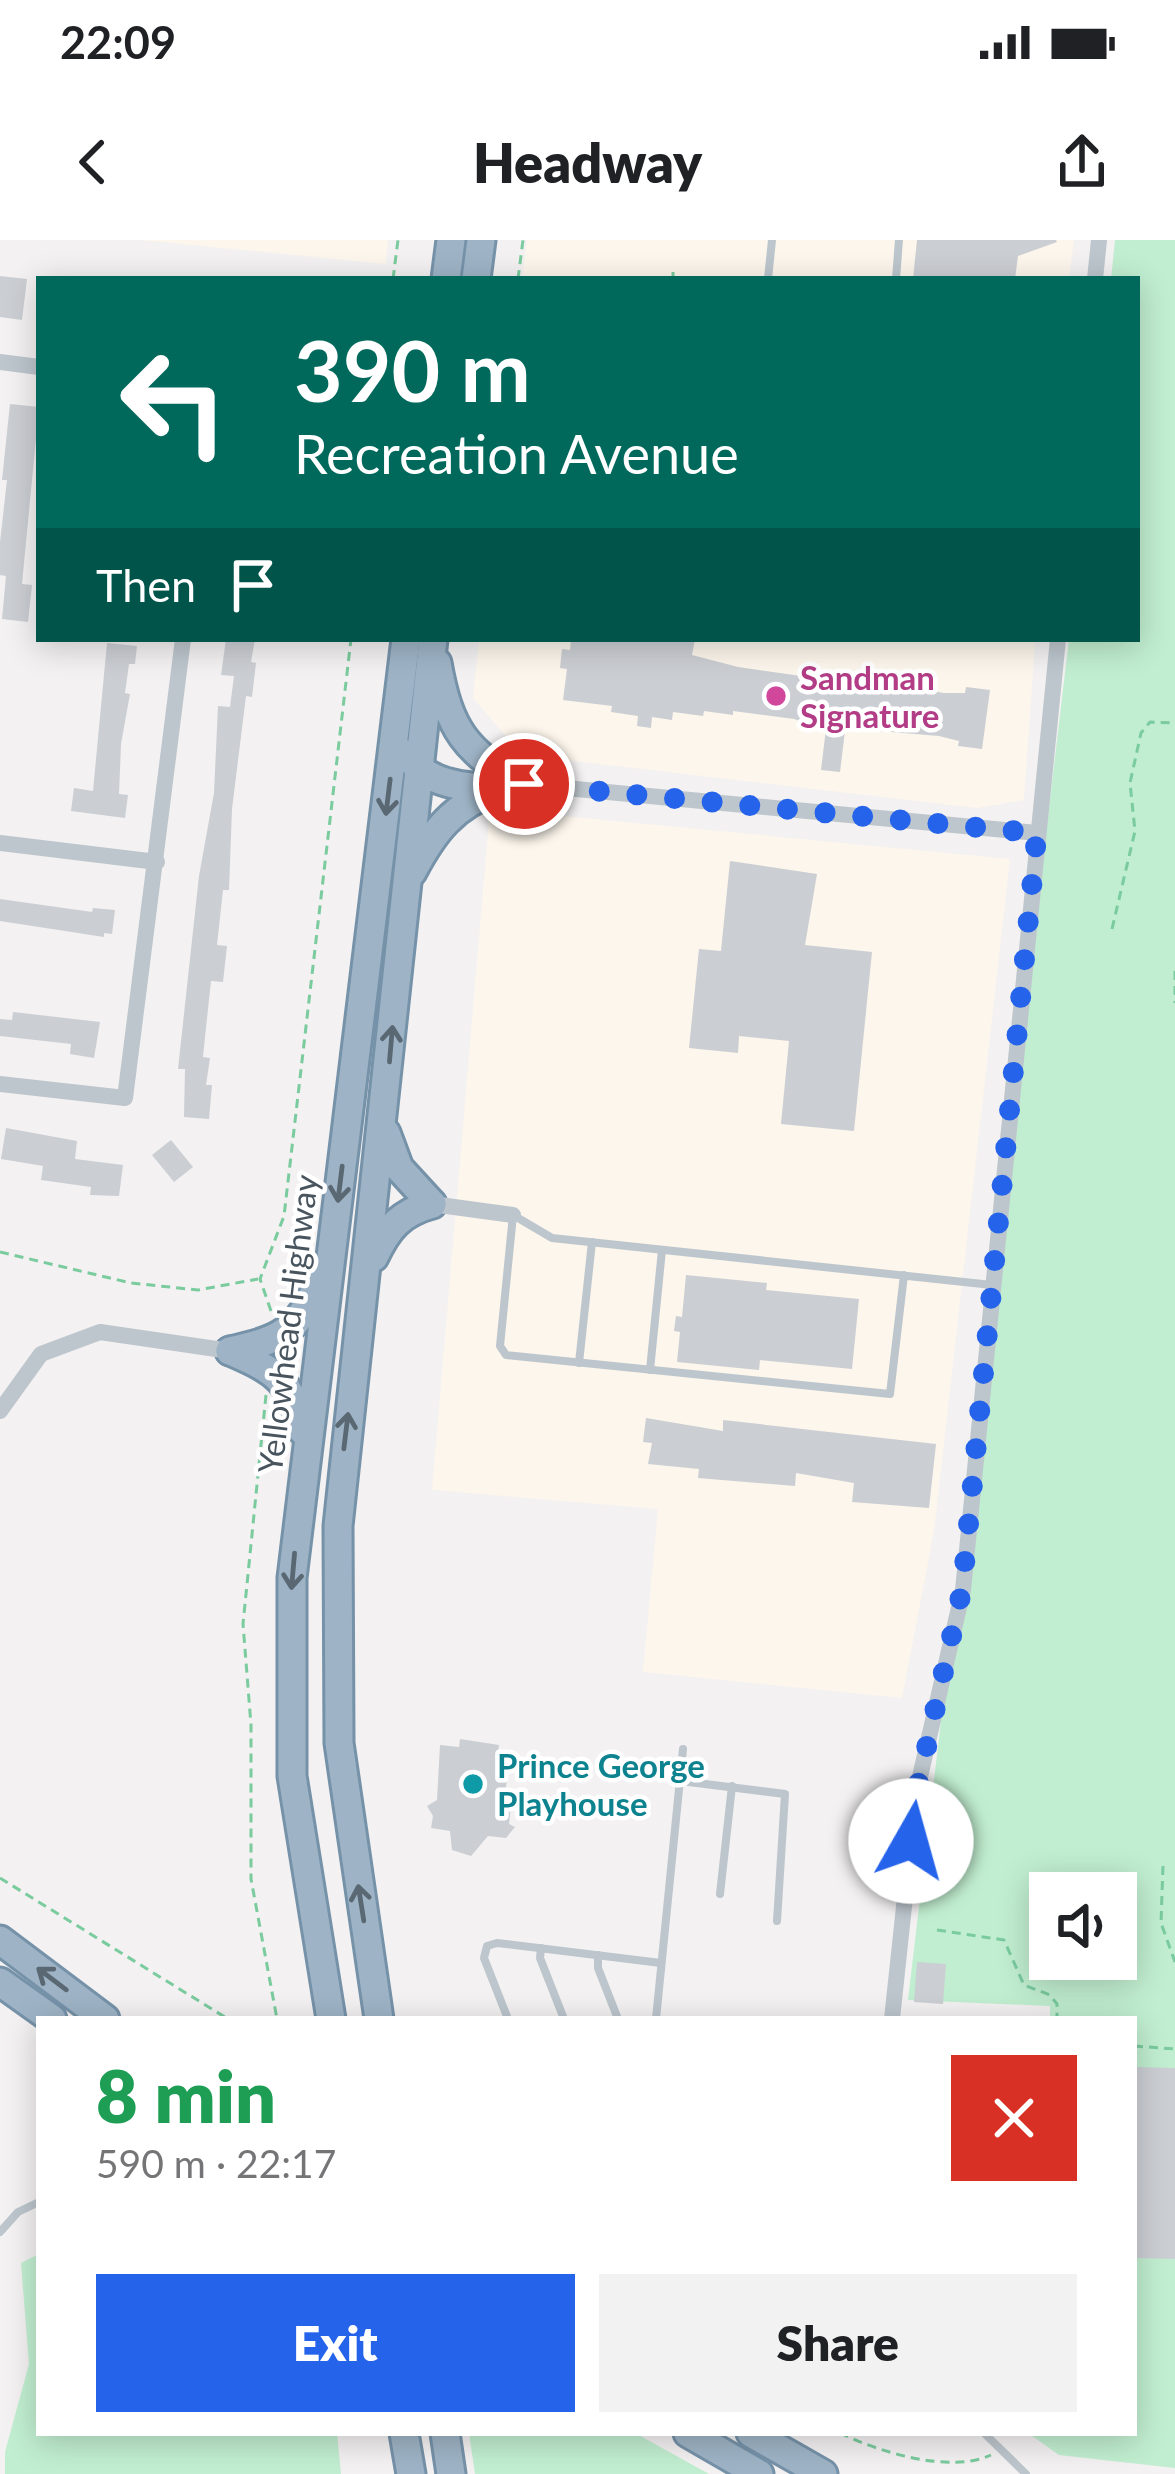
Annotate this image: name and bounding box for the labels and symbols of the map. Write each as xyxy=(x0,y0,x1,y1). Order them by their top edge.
place label: Sandman Signature xyxy=(800,657,939,735)
marker: Sandman Signature xyxy=(763,683,789,709)
pin xyxy=(473,733,575,835)
one-way arrow xyxy=(377,777,399,816)
one-way arrow xyxy=(380,1025,403,1064)
one-way arrow xyxy=(329,1164,351,1203)
street label: Yellowhead Highway xyxy=(249,1172,325,1476)
one-way arrow xyxy=(335,1413,357,1452)
one-way arrow xyxy=(281,1551,304,1590)
place label: Prince George Playhouse xyxy=(497,1745,705,1823)
marker: Prince George Playhouse xyxy=(460,1771,486,1797)
position arrow xyxy=(848,1778,974,1904)
one-way arrow xyxy=(349,1885,372,1924)
one-way arrow xyxy=(37,1967,69,1993)

